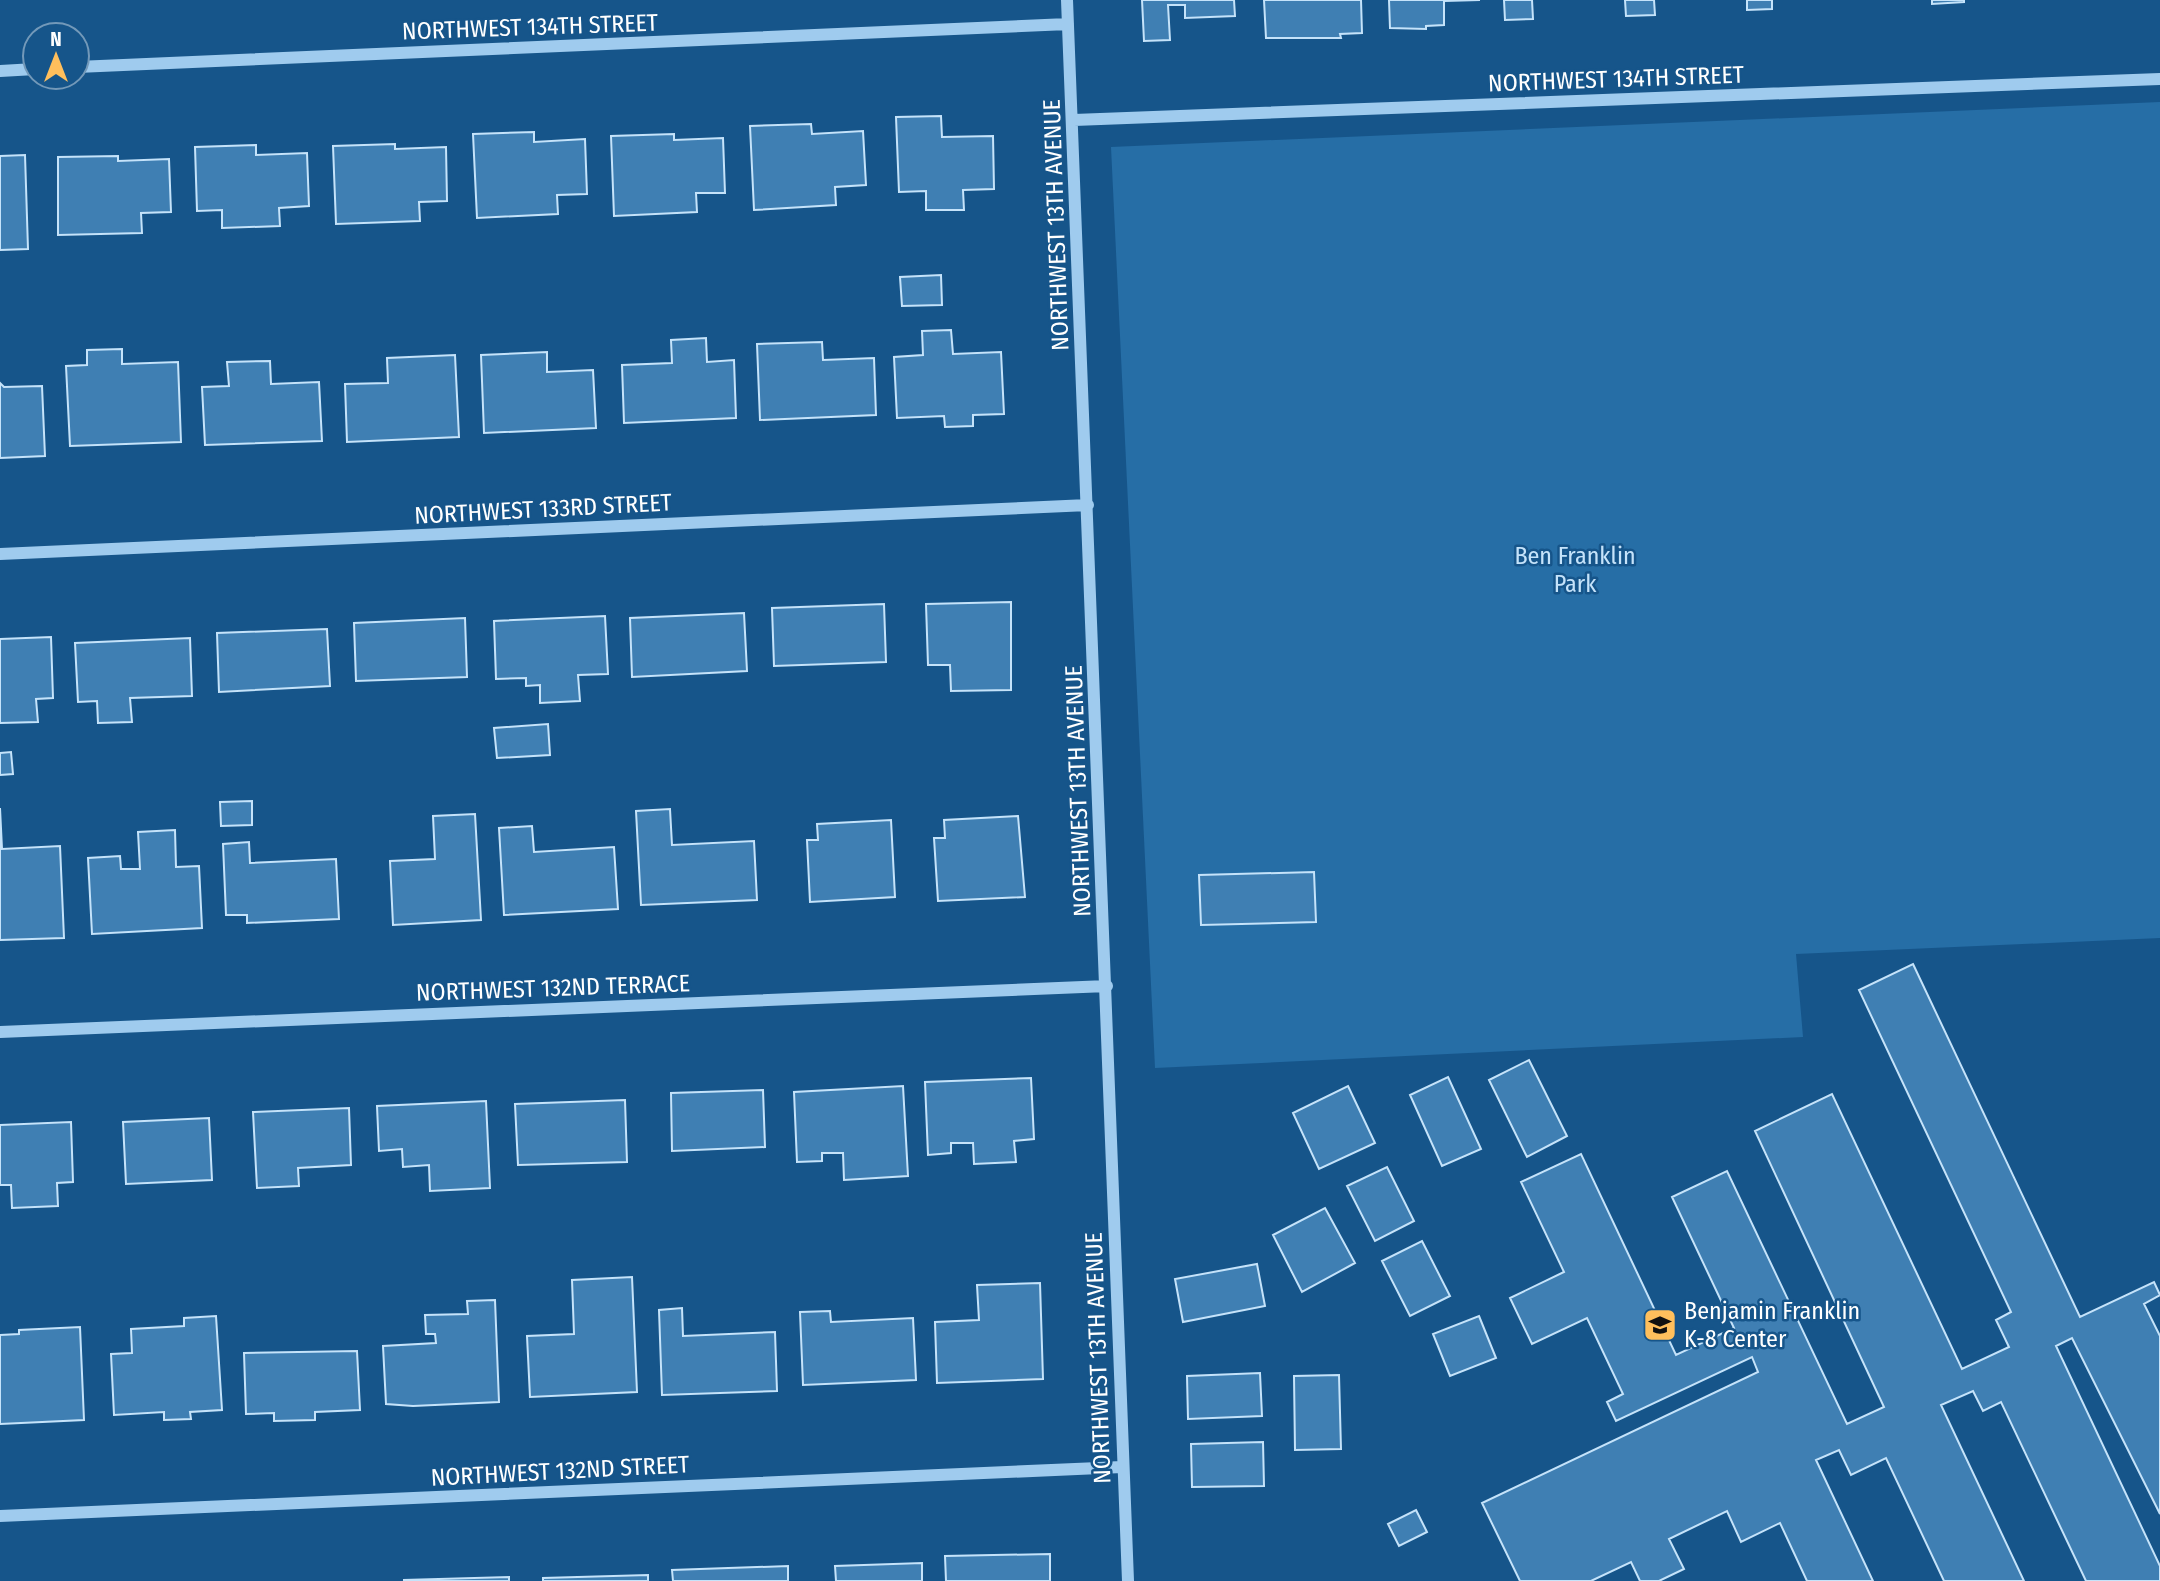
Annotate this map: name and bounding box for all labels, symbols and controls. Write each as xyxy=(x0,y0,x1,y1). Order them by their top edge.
street label: NORTHWEST 134TH STREET xyxy=(402,9,658,45)
north arrow xyxy=(21,21,91,91)
text: N xyxy=(50,28,62,51)
street label: NORTHWEST 134TH STREET xyxy=(1488,61,1744,97)
street label: NORTHWEST 13TH AVENUE xyxy=(1038,99,1074,351)
street label: NORTHWEST 133RD STREET xyxy=(413,488,673,530)
park label: Ben Franklin Park xyxy=(1514,542,1636,598)
street label: NORTHWEST 13TH AVENUE xyxy=(1060,665,1096,917)
street label: NORTHWEST 132ND TERRACE xyxy=(416,969,690,1007)
street label: NORTHWEST 13TH AVENUE xyxy=(1080,1232,1116,1484)
place label: Benjamin Franklin K-8 Center xyxy=(1684,1297,1860,1353)
school or university icon: Benjamin Franklin K-8 Center xyxy=(1641,1306,1679,1344)
street label: NORTHWEST 132ND STREET xyxy=(430,1450,690,1492)

